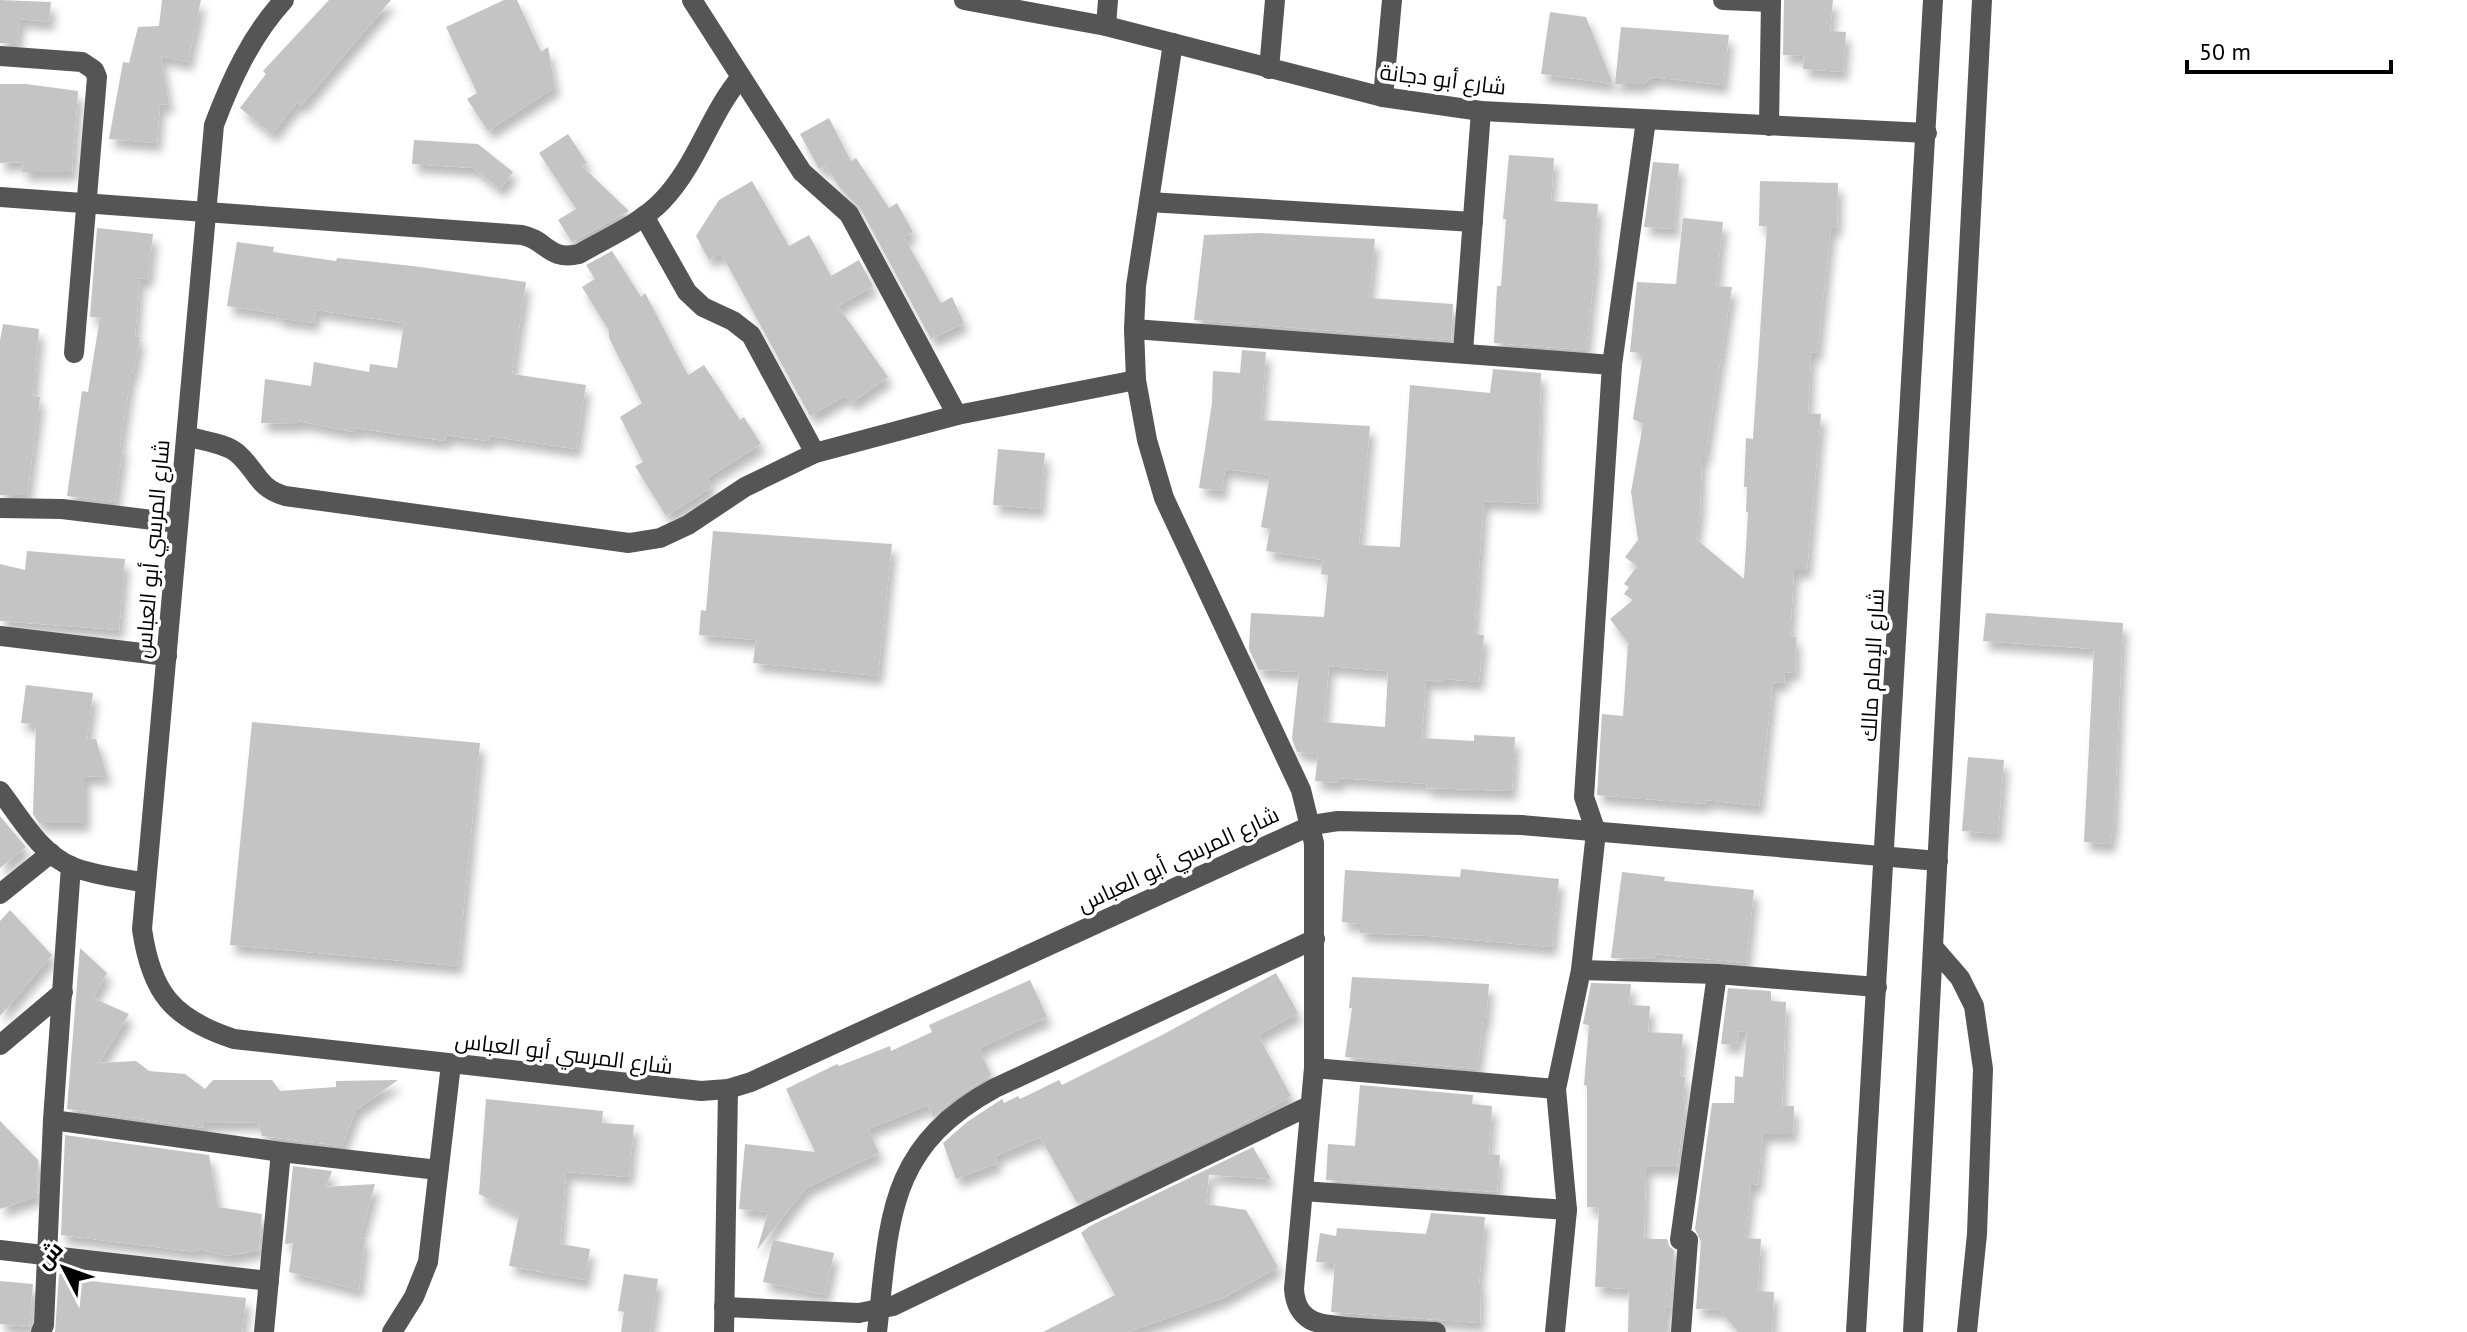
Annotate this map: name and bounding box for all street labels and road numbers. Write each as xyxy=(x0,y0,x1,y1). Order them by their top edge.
street label: شارع أبو دجانة xyxy=(1378,57,1508,102)
street label: شارع المرسي أبو العباس xyxy=(128,439,178,660)
street label: شارع الإمام مالك xyxy=(1854,588,1892,742)
street label: شارع المرسي أبو العباس xyxy=(1073,800,1285,921)
street label: شارع المرسي أبو العباس xyxy=(453,1026,675,1083)

